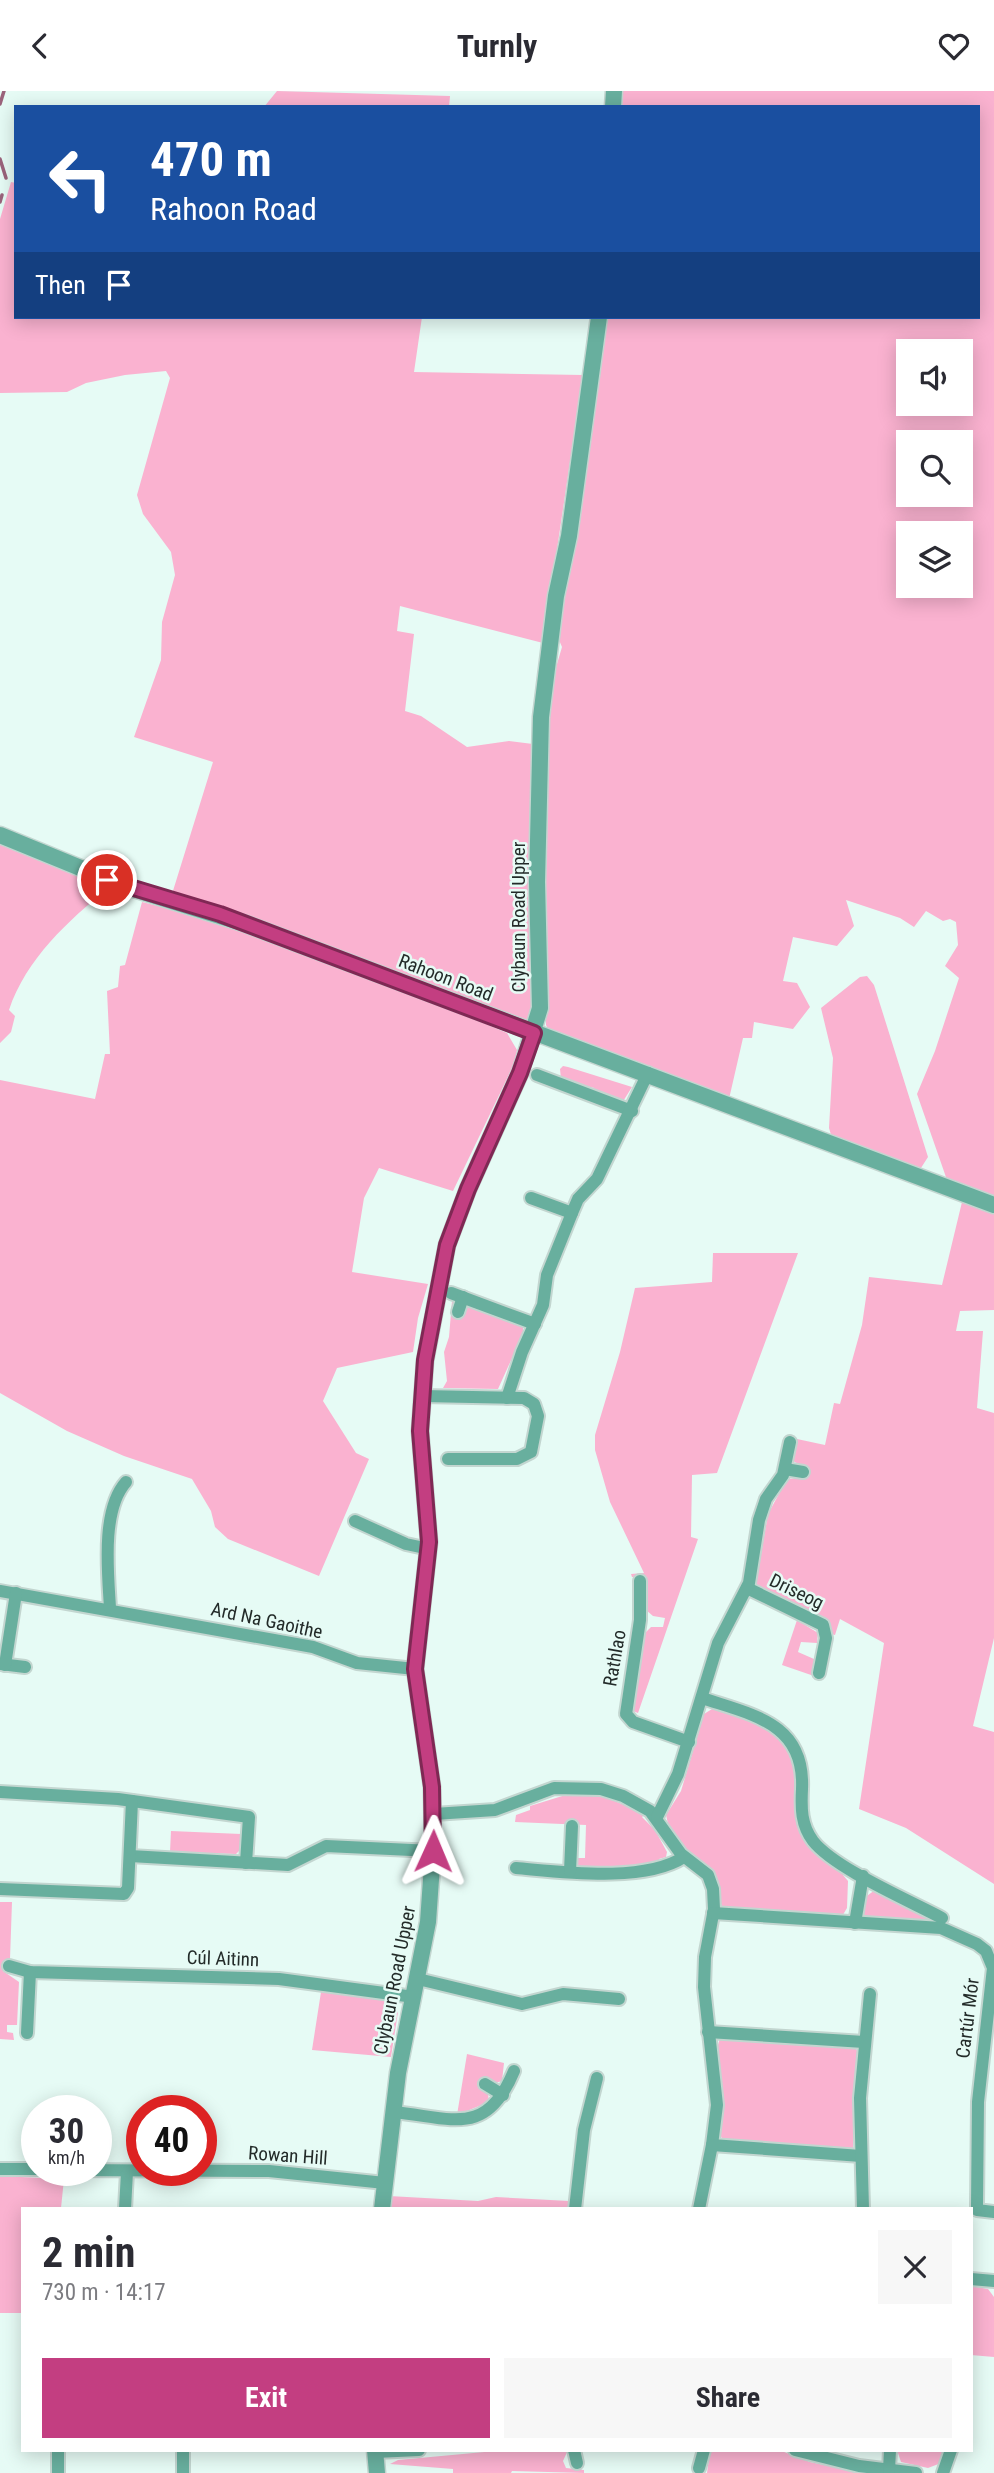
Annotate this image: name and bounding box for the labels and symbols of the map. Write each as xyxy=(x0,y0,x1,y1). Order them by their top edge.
street label: Clybaun Road Upper xyxy=(507,841,530,992)
pin xyxy=(77,850,137,910)
street label: Rahoon Road xyxy=(395,949,496,1006)
street label: Driseog xyxy=(766,1569,828,1614)
street label: Ard Na Gaoithe xyxy=(209,1597,325,1644)
street label: Rathlao xyxy=(598,1628,631,1688)
position arrow xyxy=(396,1814,470,1888)
street label: Clybaun Road Upper xyxy=(369,1904,420,2056)
street label: Cúl Aitinn xyxy=(186,1946,260,1971)
street label: Cartúr Mór xyxy=(951,1976,984,2060)
speed limit sign: 40 xyxy=(126,2095,217,2186)
street label: Rowan Hill xyxy=(248,2141,328,2170)

